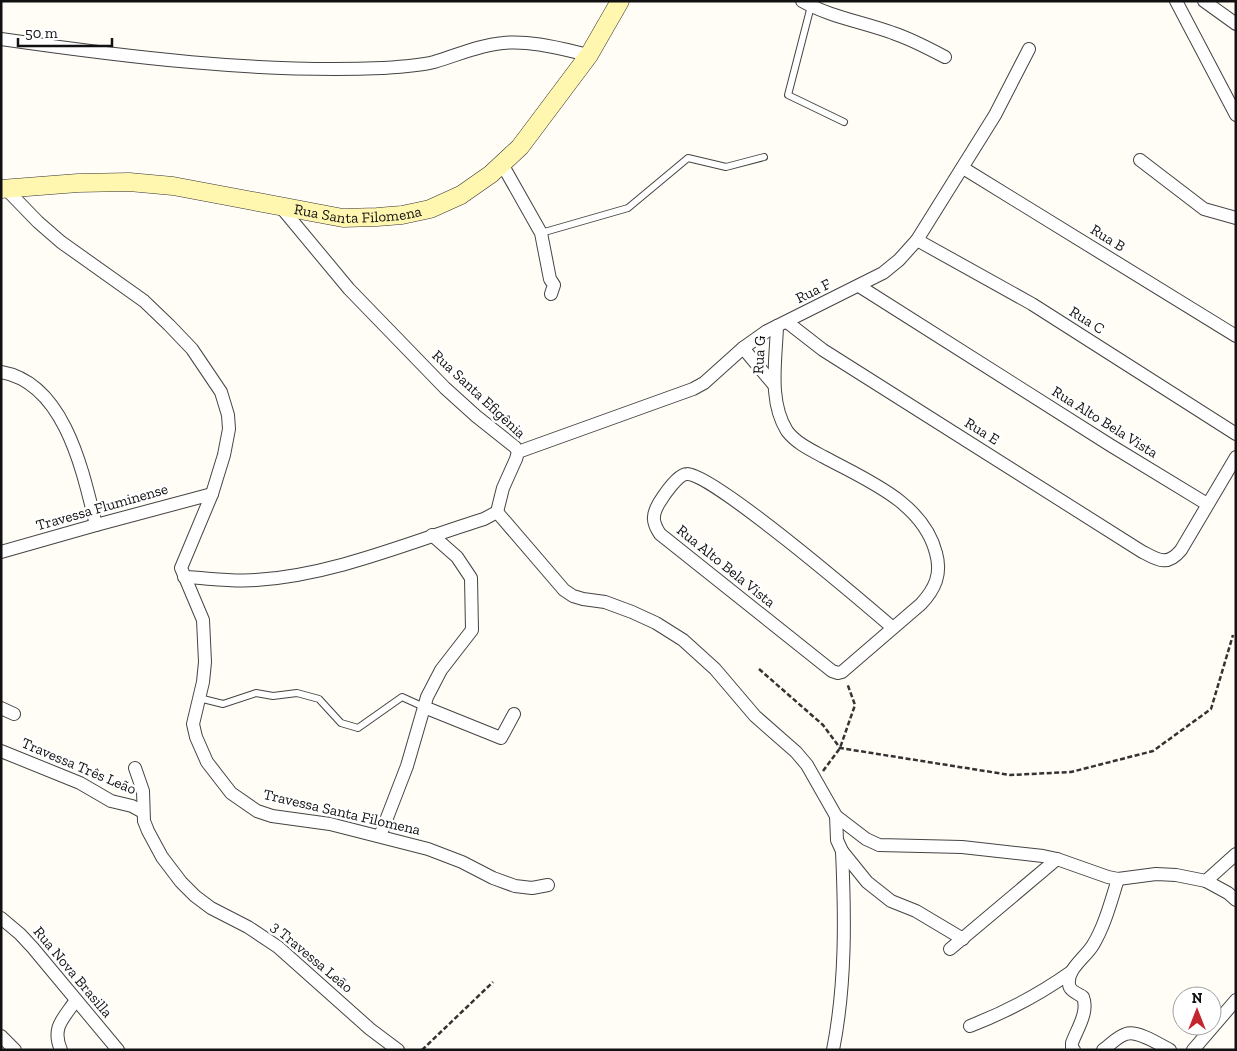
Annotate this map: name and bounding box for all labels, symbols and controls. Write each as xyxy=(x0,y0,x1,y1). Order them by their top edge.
scale bar xyxy=(18,15,111,47)
text: 50 m xyxy=(25,24,58,42)
street label: Rua Santa Filomena xyxy=(292,200,423,227)
street label: Rua B xyxy=(1087,220,1129,256)
street label: Rua F xyxy=(793,275,834,307)
street label: Rua C xyxy=(1066,302,1108,338)
street label: Rua G xyxy=(749,335,769,375)
street label: Rua Santa Efigênia xyxy=(429,346,529,442)
street label: Rua Alto Bela Vista xyxy=(1049,382,1161,462)
street label: Rua E xyxy=(961,414,1003,449)
street label: Travessa Fluminense xyxy=(34,480,170,534)
street label: Rua Alto Bela Vista xyxy=(673,521,779,611)
street label: Travessa Três Leão xyxy=(19,734,139,798)
street label: Travessa Santa Filomena xyxy=(262,785,422,839)
street label: 3 Travessa Leão xyxy=(267,918,357,997)
street label: Rua Nova Brasilla xyxy=(30,923,116,1021)
north arrow xyxy=(1172,986,1222,1036)
text: N xyxy=(1192,990,1203,1007)

